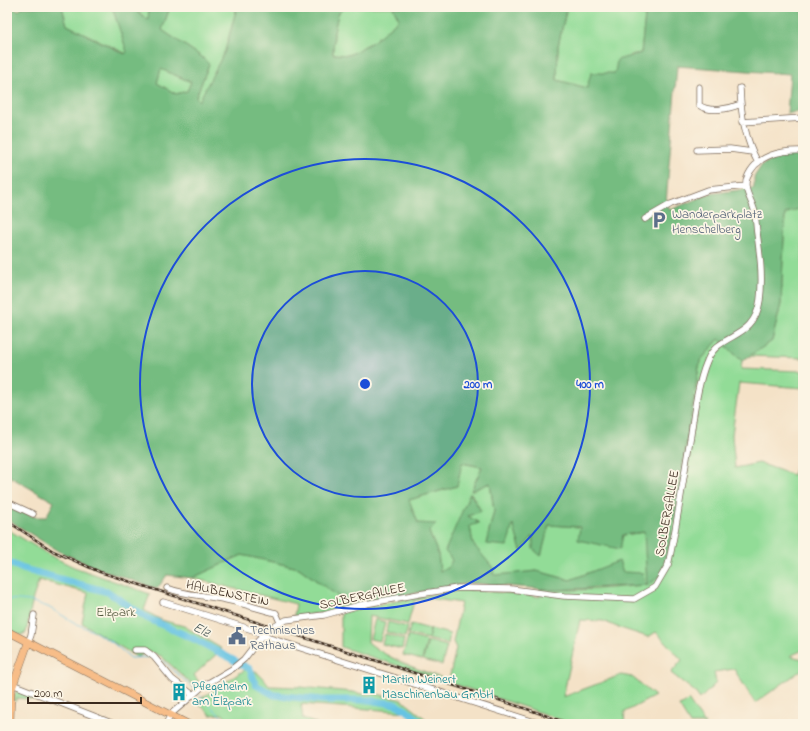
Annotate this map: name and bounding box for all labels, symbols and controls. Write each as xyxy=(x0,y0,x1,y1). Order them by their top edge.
place label: Wanderparkplatz Henschelberg xyxy=(672,205,763,240)
parking icon: Wanderparkplatz Henschelberg xyxy=(649,210,669,230)
text: 200 m xyxy=(463,376,493,394)
text: 400 m xyxy=(575,376,604,394)
centre of rings xyxy=(358,377,372,391)
street label: SOLBERGALLEE xyxy=(651,469,684,558)
street label: HAUBENSTEIN xyxy=(184,575,271,612)
street label: SOLBERGALLEE xyxy=(318,578,407,615)
park label: Elzpark xyxy=(96,603,136,622)
water label: Elz xyxy=(189,617,215,644)
place label: Technisches Rathaus xyxy=(250,621,315,655)
public building icon: Technisches Rathaus xyxy=(227,626,247,646)
place label: Martin Weinert Maschinenbau GmbH xyxy=(382,670,494,704)
building icon: Martin Weinert Maschinenbau GmbH xyxy=(359,675,379,695)
place label: Pflegeheim am Elzpark xyxy=(192,677,252,711)
scale bar xyxy=(28,679,141,705)
building icon: Pflegeheim am Elzpark xyxy=(169,682,189,702)
text: 200 m xyxy=(34,685,63,703)

